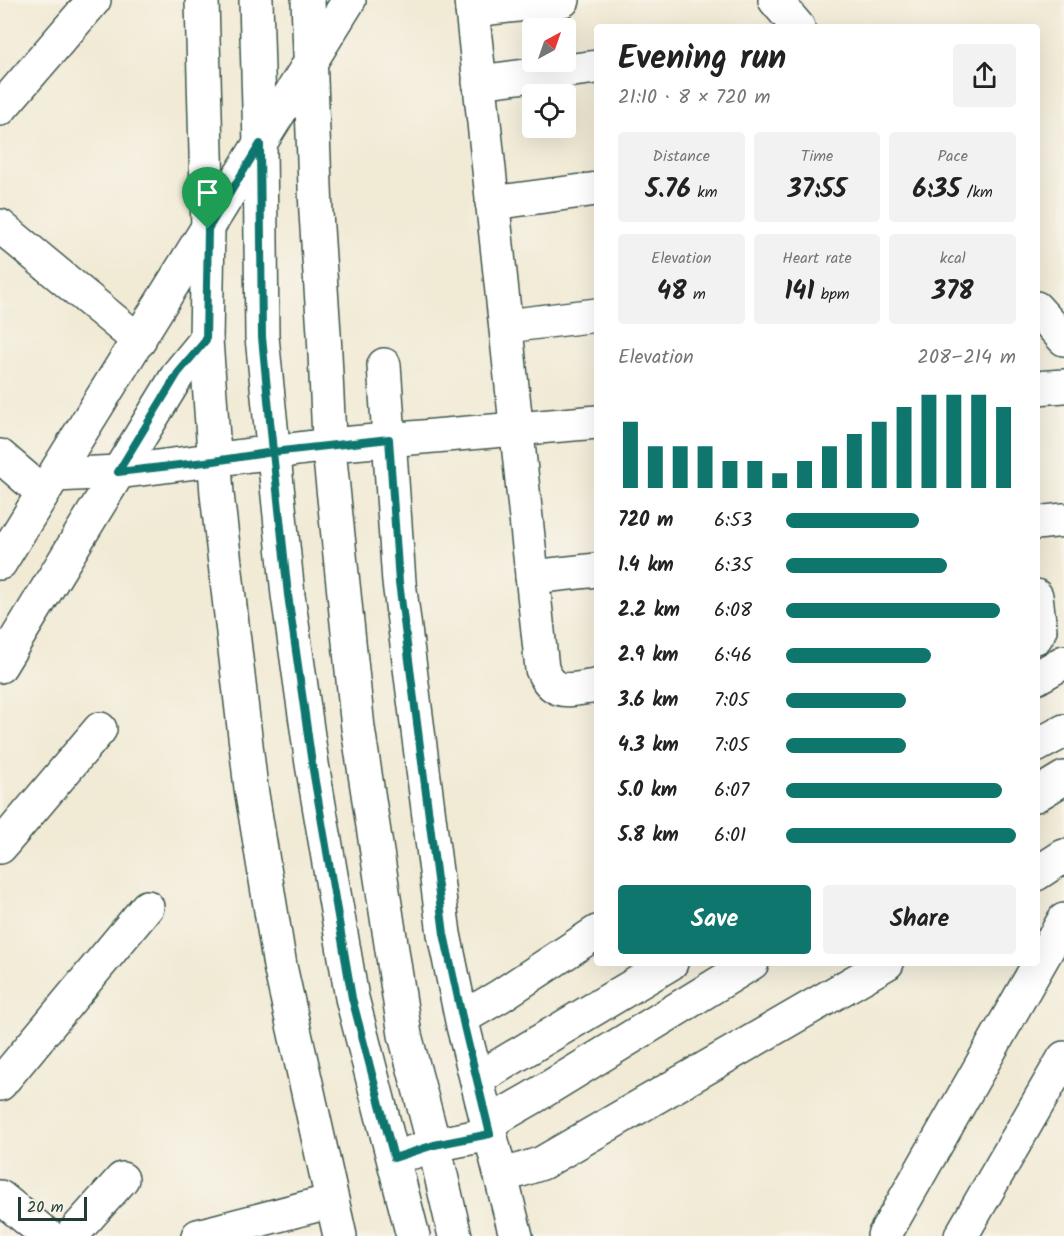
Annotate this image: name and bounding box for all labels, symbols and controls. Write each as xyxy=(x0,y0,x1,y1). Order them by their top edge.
north arrow xyxy=(522,18,576,72)
map controls xyxy=(522,18,576,138)
text: Evening run xyxy=(618,33,786,86)
button: share xyxy=(953,44,1016,107)
text: 21:10 · 8 × 720 m xyxy=(618,82,771,114)
button: locate xyxy=(522,84,576,138)
text: Distance xyxy=(653,144,710,169)
text: Time xyxy=(801,144,833,169)
text: Pace xyxy=(937,144,968,169)
pin xyxy=(182,167,233,229)
text: 5.76 xyxy=(645,169,691,211)
text: 37:55 xyxy=(787,169,847,211)
text: 6:35 xyxy=(913,169,960,211)
icon: arrive xyxy=(191,176,224,209)
text: km xyxy=(691,180,718,205)
text: /km xyxy=(960,180,993,205)
text: Elevation xyxy=(651,246,712,271)
text: Heart rate xyxy=(782,246,852,271)
text: kcal xyxy=(940,246,966,271)
text: 48 xyxy=(657,271,687,313)
text: 141 xyxy=(784,271,814,313)
text: 378 xyxy=(932,271,974,313)
text: m xyxy=(687,282,706,307)
text: bpm xyxy=(814,282,850,307)
text: Elevation xyxy=(618,342,694,374)
text: 208–214 m xyxy=(917,342,1016,374)
text: 720 m xyxy=(618,505,673,537)
text: 6:53 xyxy=(714,505,752,537)
text: 1.4 km xyxy=(618,550,674,582)
text: 6:35 xyxy=(714,550,752,582)
text: 2.2 km xyxy=(618,595,680,627)
text: 6:08 xyxy=(714,595,752,627)
text: 2.9 km xyxy=(618,640,678,672)
text: 6:46 xyxy=(714,640,752,672)
text: 3.6 km xyxy=(618,685,678,717)
text: 7:05 xyxy=(714,685,749,717)
text: 4.3 km xyxy=(618,730,679,762)
text: 7:05 xyxy=(714,730,749,762)
text: 5.0 km xyxy=(618,775,677,807)
text: 6:07 xyxy=(714,775,749,807)
text: 5.8 km xyxy=(618,820,679,852)
text: 6:01 xyxy=(714,820,746,852)
button: Save xyxy=(618,885,811,954)
button: Share xyxy=(823,885,1016,954)
scale bar xyxy=(18,1194,87,1222)
text: 20 m xyxy=(27,1195,63,1220)

